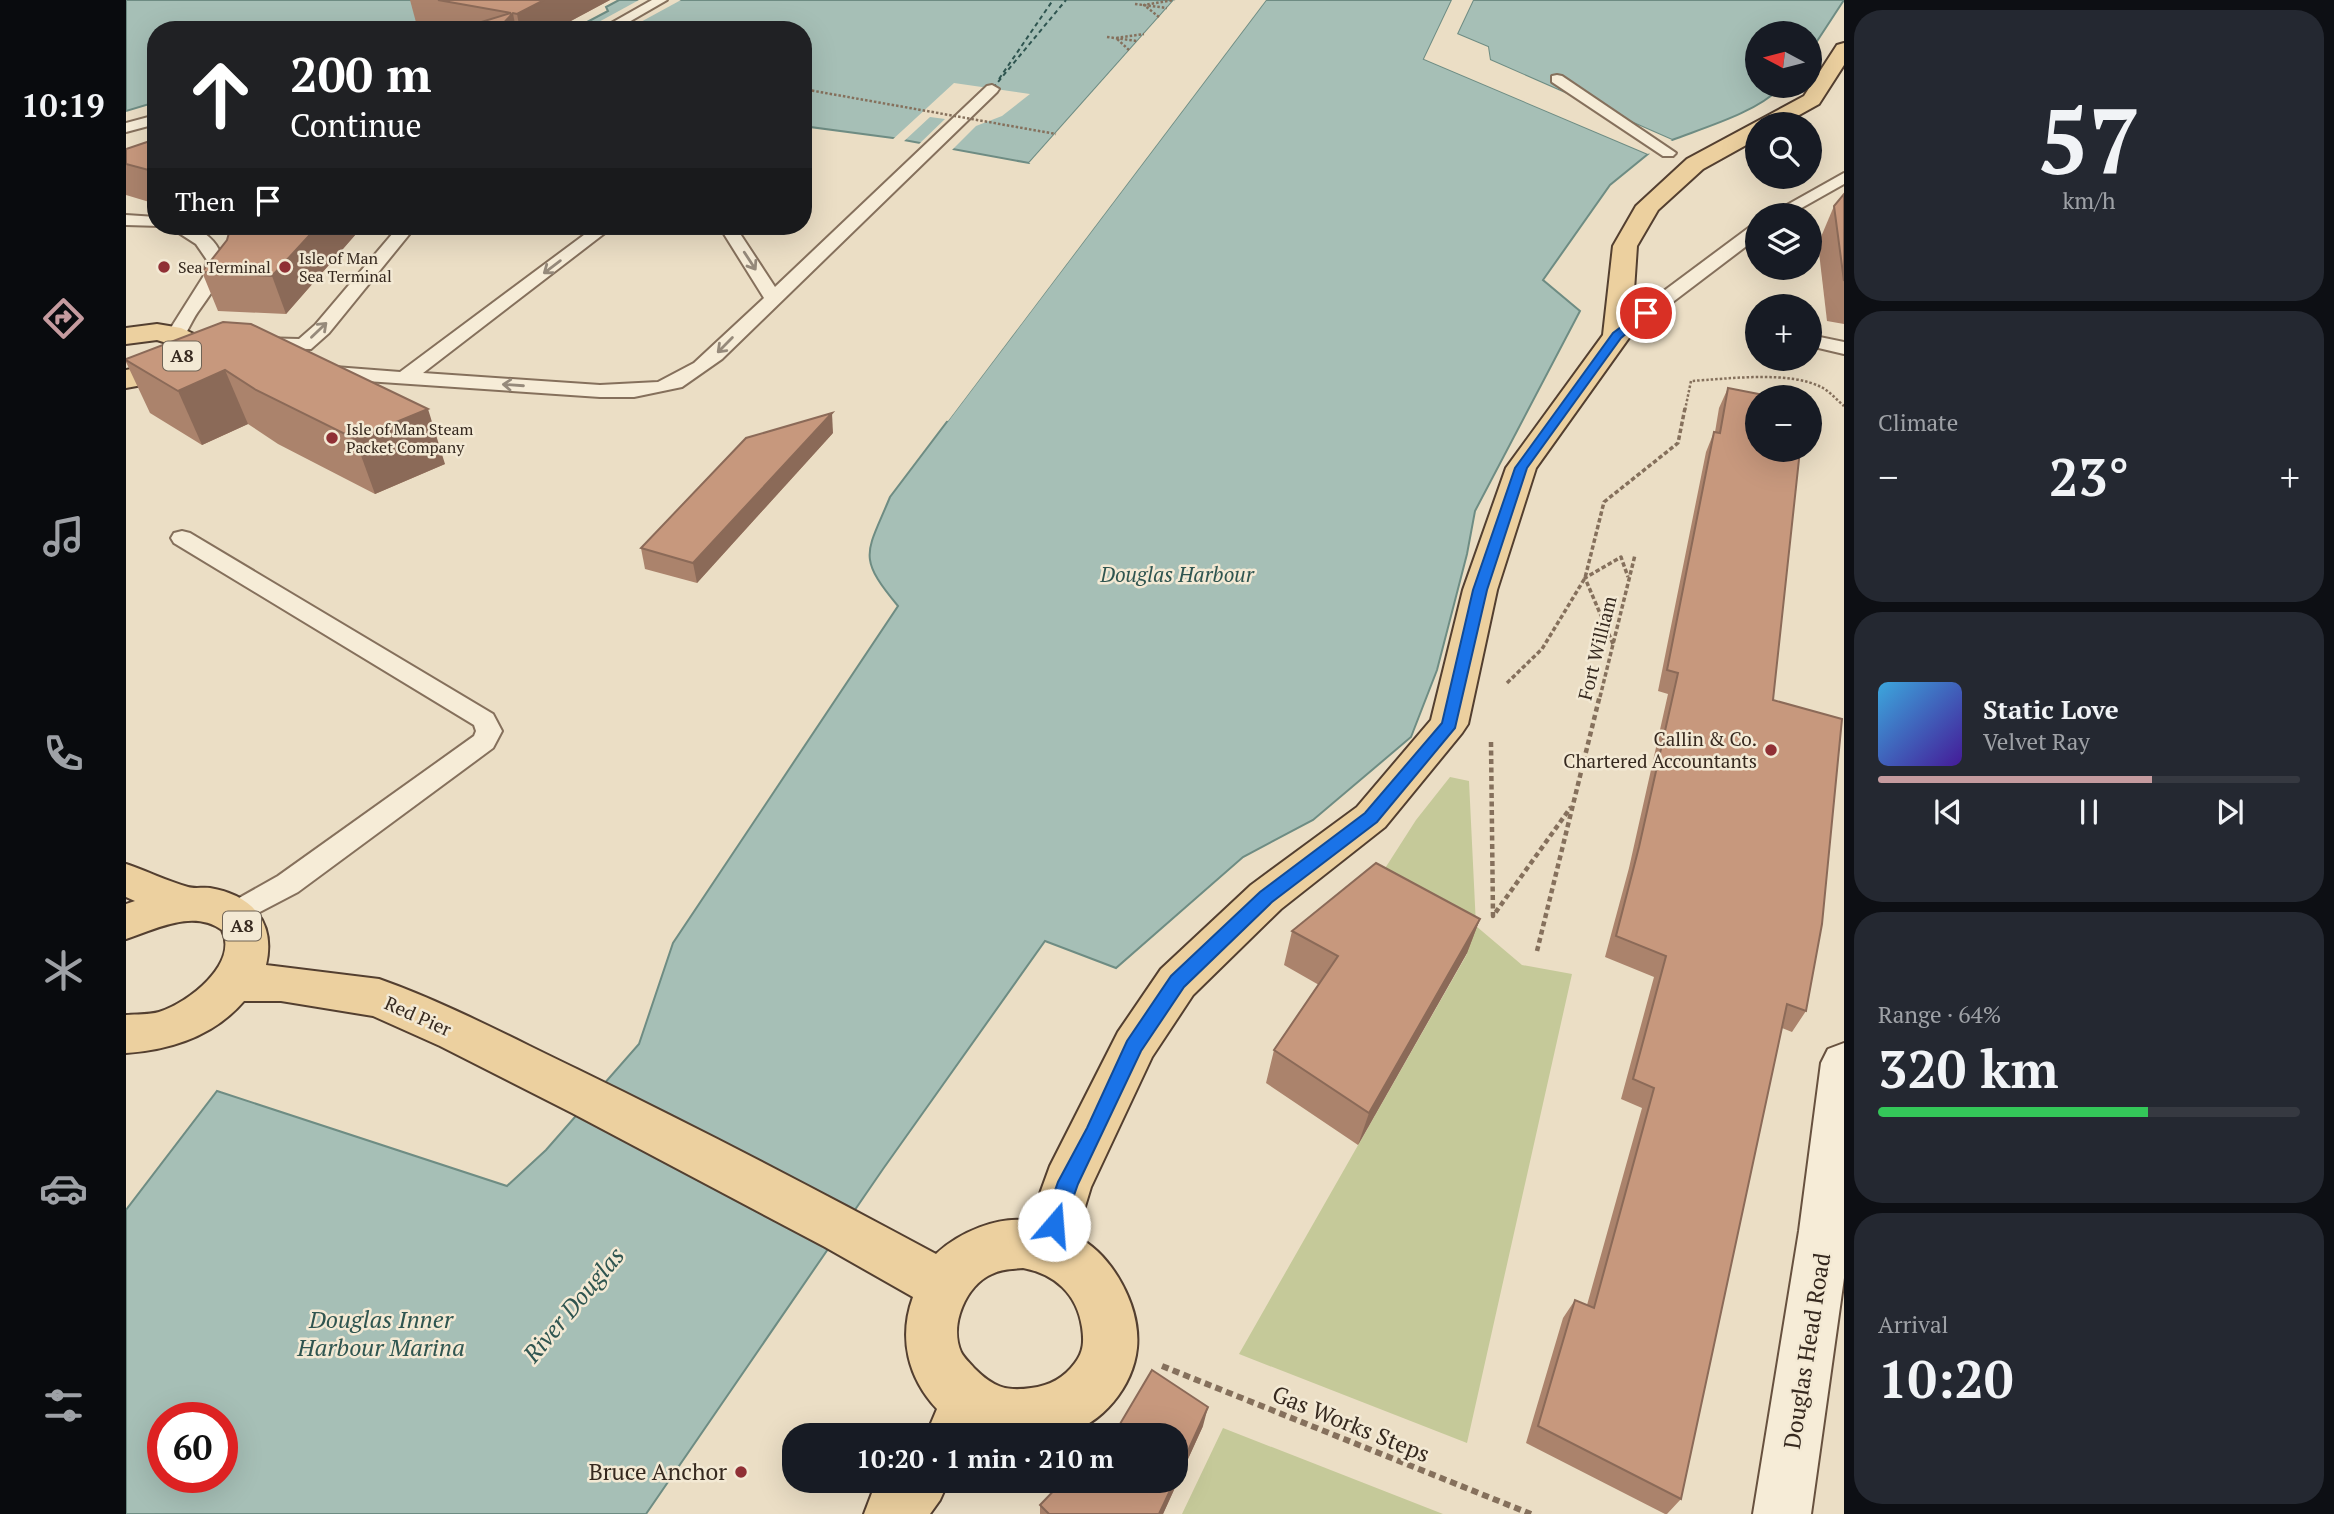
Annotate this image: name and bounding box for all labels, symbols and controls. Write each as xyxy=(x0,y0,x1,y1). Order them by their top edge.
north arrow xyxy=(1745,21,1822,98)
map controls xyxy=(1745,21,1822,462)
text: 200 m xyxy=(290,41,432,106)
icon: ahead xyxy=(175,49,266,140)
text: 57 xyxy=(2038,79,2140,200)
text: 10:19 xyxy=(21,84,105,126)
text: Continue xyxy=(290,104,422,146)
button: search xyxy=(1745,112,1822,189)
icon: arrive xyxy=(249,182,287,220)
text: Then xyxy=(175,184,235,218)
text: km/h xyxy=(2062,185,2116,216)
button: layers xyxy=(1745,203,1822,280)
place label: Isle of Man Sea Terminal xyxy=(299,247,392,287)
one-way arrow xyxy=(744,251,758,271)
place label: Sea Terminal xyxy=(178,256,271,278)
marker: Sea Terminal xyxy=(156,259,172,275)
marker: Isle of Man Sea Terminal xyxy=(277,259,293,275)
one-way arrow xyxy=(543,260,562,274)
pin xyxy=(1616,283,1676,343)
icon: directions xyxy=(39,294,88,343)
icon: arrive xyxy=(1627,294,1665,332)
button: + xyxy=(1745,294,1822,371)
one-way arrow xyxy=(311,322,328,339)
one-way arrow xyxy=(717,337,734,354)
road number: A8 xyxy=(163,342,201,370)
one-way arrow xyxy=(502,379,525,392)
button: − xyxy=(1745,385,1822,462)
text: Climate xyxy=(1878,407,1958,438)
place label: Isle of Man Steam Packet Company xyxy=(346,418,474,458)
marker: Isle of Man Steam Packet Company xyxy=(324,430,340,446)
text: 23° xyxy=(2049,442,2129,511)
text: − xyxy=(1878,452,1898,502)
text: + xyxy=(2280,452,2300,502)
icon: music xyxy=(39,512,88,561)
water label: Douglas Harbour xyxy=(1099,560,1255,588)
street label: Fort William xyxy=(1572,593,1622,703)
text: Static Love xyxy=(1983,692,2119,726)
place label: Callin & Co. Chartered Accountants xyxy=(1563,726,1757,773)
text: Velvet Ray xyxy=(1983,726,2090,757)
icon: phone xyxy=(39,729,88,778)
marker: Callin & Co. Chartered Accountants xyxy=(1763,742,1779,758)
icon: previous xyxy=(1929,793,1967,831)
icon: pause xyxy=(2070,793,2108,831)
icon: next xyxy=(2211,793,2249,831)
road number: A8 xyxy=(223,911,261,940)
icon: climate xyxy=(39,946,88,995)
street label: Red Pier xyxy=(381,990,456,1042)
text: Range · 64% xyxy=(1878,999,2001,1030)
text: 320 km xyxy=(1878,1034,2059,1103)
icon: car xyxy=(39,1164,88,1213)
position arrow xyxy=(1017,1188,1091,1262)
water label: River Douglas xyxy=(515,1240,631,1370)
street label: Douglas Head Road xyxy=(1776,1250,1837,1451)
water label: Douglas Inner Harbour Marina xyxy=(296,1303,465,1363)
text: Arrival xyxy=(1878,1309,1949,1340)
text: 10:20 xyxy=(1878,1344,2013,1413)
street label: Gas Works Steps xyxy=(1268,1378,1435,1469)
icon: filters xyxy=(39,1381,88,1430)
speed limit sign: 60 xyxy=(147,1402,238,1493)
text: 10:20 · 1 min · 210 m xyxy=(856,1441,1114,1475)
place label: Bruce Anchor xyxy=(589,1456,727,1487)
marker: Bruce Anchor xyxy=(733,1464,749,1480)

